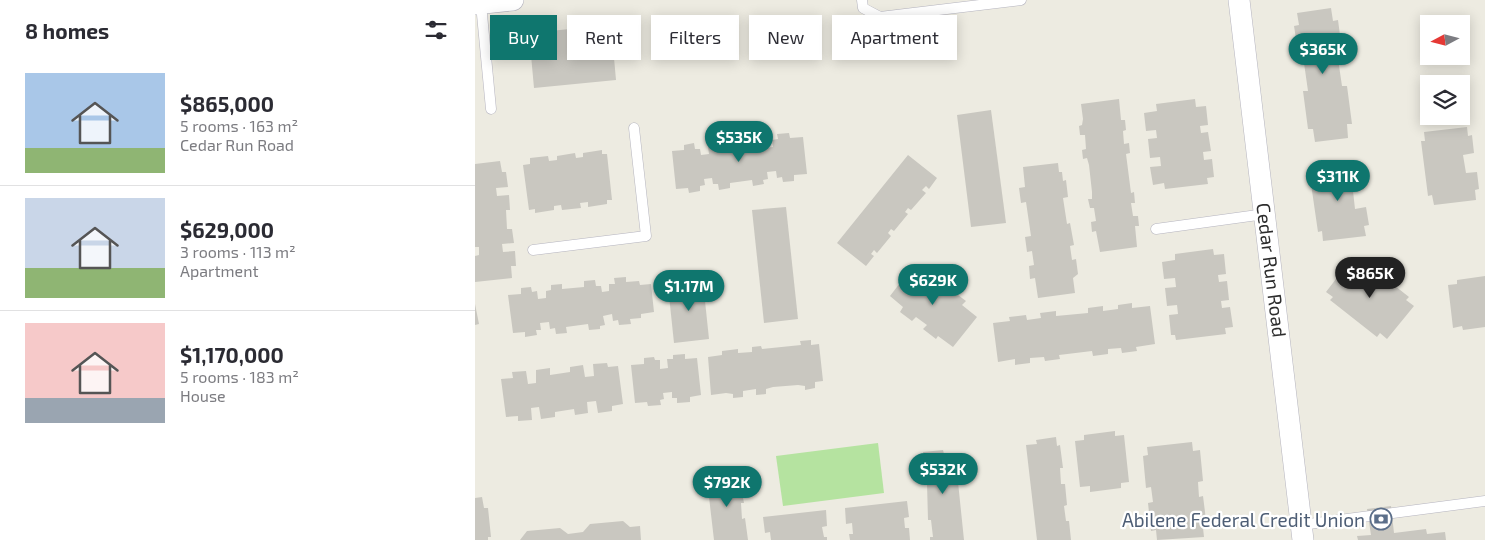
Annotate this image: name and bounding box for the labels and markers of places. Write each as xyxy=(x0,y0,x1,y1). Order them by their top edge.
pin: $365K xyxy=(1288,32,1358,75)
pin: $535K xyxy=(704,120,774,163)
pin: $311K xyxy=(1303,160,1373,202)
pin: $865K xyxy=(1335,256,1405,299)
pin: $629K xyxy=(898,264,968,306)
pin: $1.17M xyxy=(648,270,730,312)
pin: $532K xyxy=(908,452,978,495)
pin: $792K xyxy=(692,466,762,508)
bank icon: Abilene Federal Credit Union xyxy=(1369,507,1393,531)
place label: Abilene Federal Credit Union xyxy=(1122,508,1365,531)

